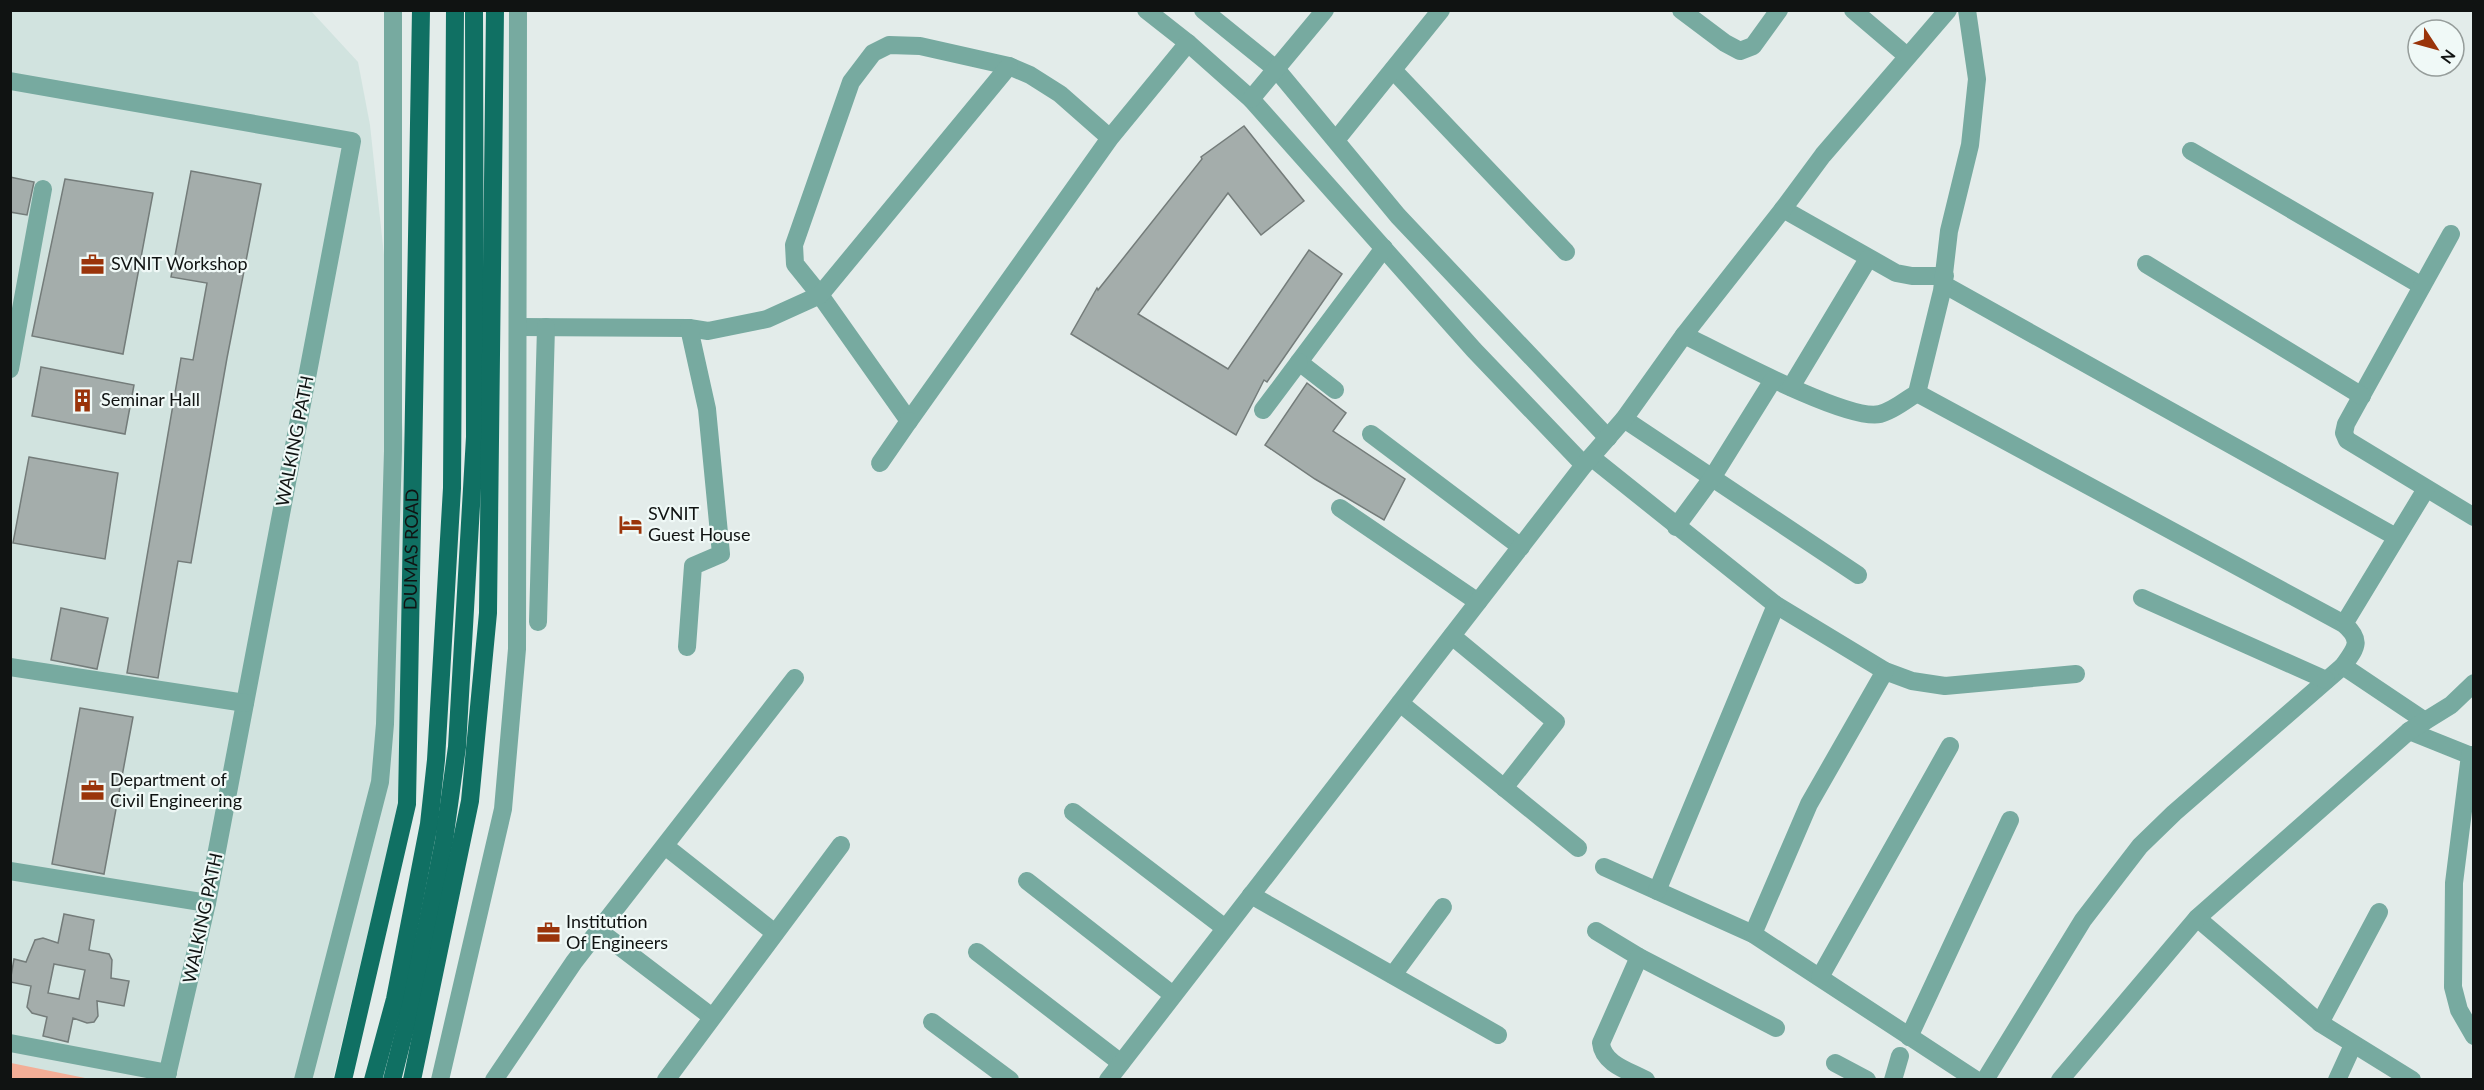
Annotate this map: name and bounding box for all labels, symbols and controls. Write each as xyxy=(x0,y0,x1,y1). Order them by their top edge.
north arrow xyxy=(2406,18,2466,78)
text: N xyxy=(2437,47,2460,68)
office icon: SVNIT Workshop xyxy=(80,251,106,277)
place label: SVNIT Workshop xyxy=(111,252,248,274)
street label: WALKING PATH xyxy=(271,373,318,508)
building icon: Seminar Hall xyxy=(70,387,96,413)
place label: Seminar Hall xyxy=(101,388,200,410)
street label: DUMAS ROAD xyxy=(398,488,423,610)
place label: SVNIT Guest House xyxy=(648,502,750,545)
hotel icon: SVNIT Guest House xyxy=(617,511,643,537)
place label: Department of Civil Engineering xyxy=(110,768,242,811)
office icon: Department of Civil Engineering xyxy=(79,777,105,803)
street label: WALKING PATH xyxy=(177,850,227,985)
place label: Institution Of Engineers xyxy=(566,910,668,953)
office icon: Institution Of Engineers xyxy=(535,919,561,945)

